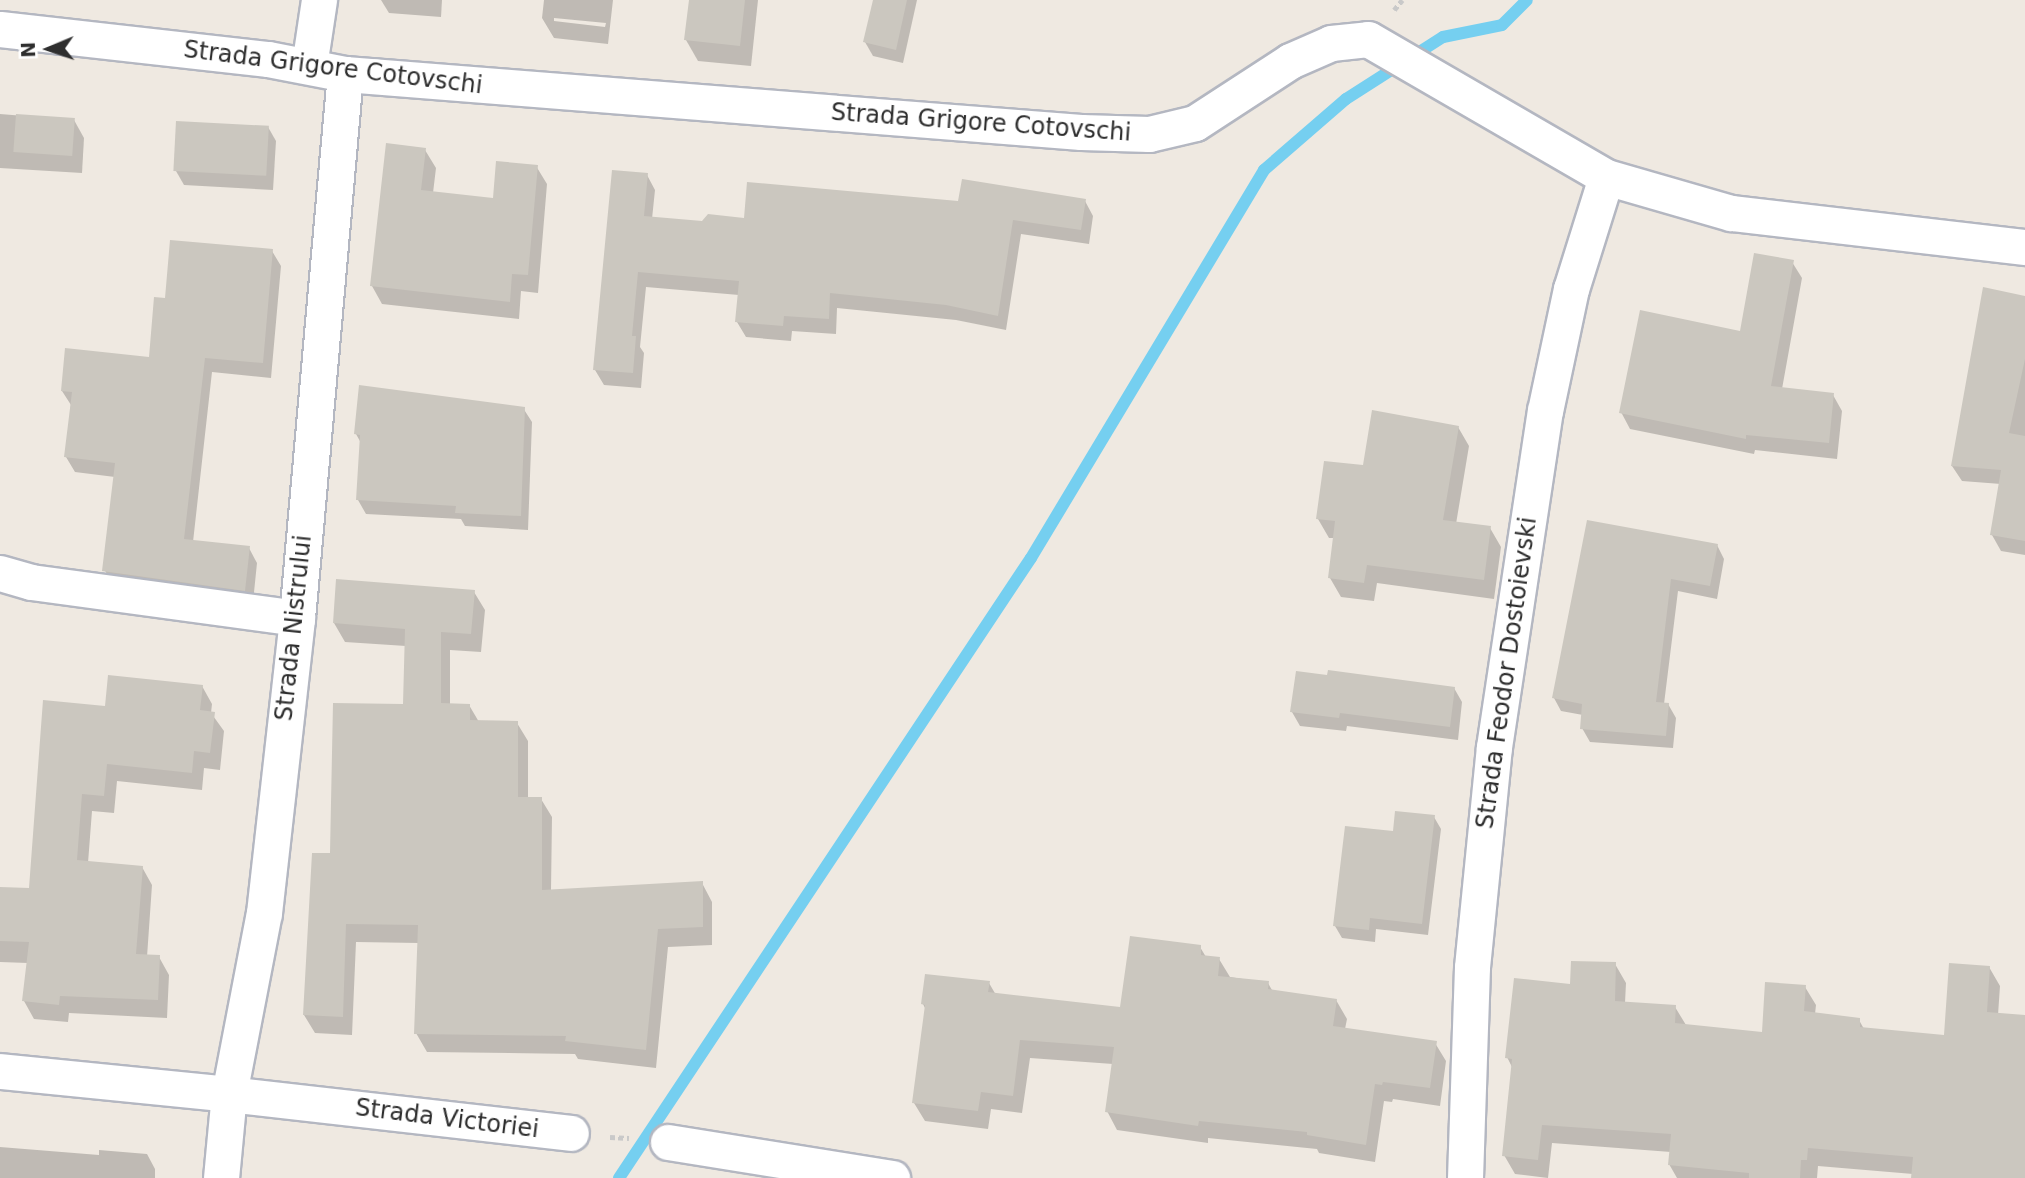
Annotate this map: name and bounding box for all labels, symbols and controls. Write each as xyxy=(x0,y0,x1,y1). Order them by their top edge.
north arrow xyxy=(14,14,84,84)
street label: Strada Grigore Cotovschi xyxy=(182,35,484,101)
text: N xyxy=(17,41,39,58)
street label: Strada Grigore Cotovschi xyxy=(830,98,1132,148)
street label: Strada Feodor Dostoievski xyxy=(1471,515,1543,831)
street label: Strada Nistrului xyxy=(270,534,318,722)
street label: Strada Victoriei xyxy=(354,1093,540,1145)

